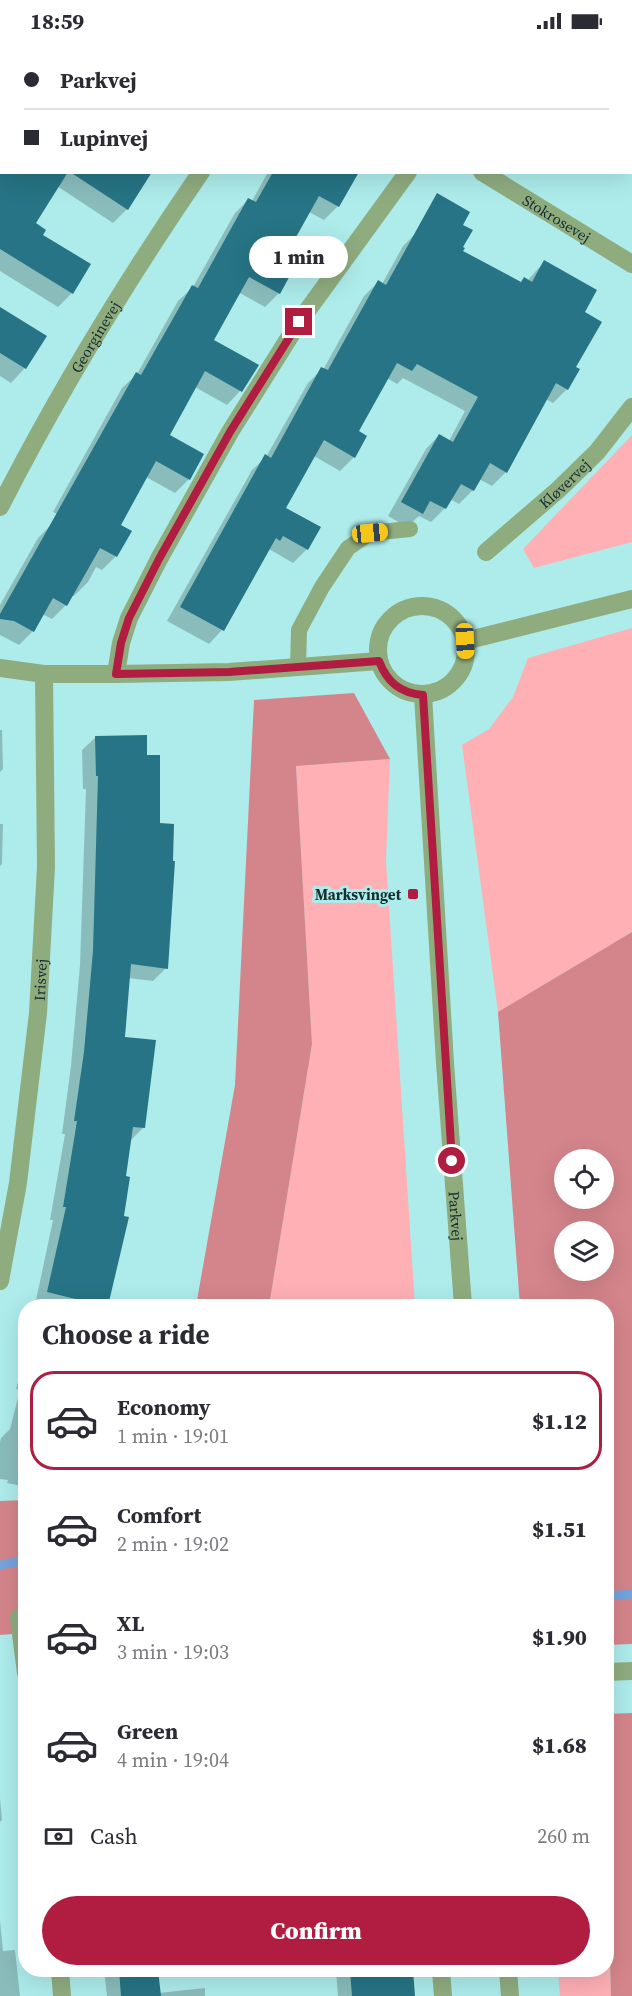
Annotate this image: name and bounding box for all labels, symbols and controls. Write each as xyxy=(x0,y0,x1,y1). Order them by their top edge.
text: 18:59 xyxy=(30,6,84,36)
text: Parkvej xyxy=(60,65,137,95)
text: Lupinvej xyxy=(60,123,148,153)
street label: Stokrosevej xyxy=(519,189,595,247)
callout: 1 min xyxy=(250,235,348,277)
text: 1 min xyxy=(272,243,325,271)
street label: Georginevej xyxy=(65,297,125,376)
route end xyxy=(285,308,312,335)
street label: Kløvervej xyxy=(534,454,594,513)
car xyxy=(351,522,389,544)
car xyxy=(455,623,475,659)
place label: Marksvinget xyxy=(315,884,402,905)
marker: Marksvinget xyxy=(406,887,420,901)
street label: Irisvej xyxy=(28,958,51,1001)
route start xyxy=(438,1147,465,1174)
map controls xyxy=(554,1149,614,1281)
button: locate xyxy=(554,1149,614,1209)
street label: Parkvej xyxy=(444,1190,469,1242)
button: layers xyxy=(554,1221,614,1281)
text: Choose a ride xyxy=(42,1316,210,1353)
text: Economy xyxy=(117,1392,211,1422)
icon: car xyxy=(45,1394,99,1448)
text: $1.12 xyxy=(532,1406,587,1436)
text: 1 min · 19:01 xyxy=(117,1422,229,1450)
text: Comfort xyxy=(117,1500,201,1530)
icon: car xyxy=(45,1502,99,1556)
text: $1.51 xyxy=(532,1514,587,1544)
text: 2 min · 19:02 xyxy=(117,1530,229,1558)
text: XL xyxy=(117,1608,144,1638)
icon: car xyxy=(45,1610,99,1664)
text: $1.90 xyxy=(532,1622,587,1652)
text: 3 min · 19:03 xyxy=(117,1638,229,1666)
text: Green xyxy=(117,1716,178,1746)
icon: car xyxy=(45,1718,99,1772)
text: $1.68 xyxy=(532,1730,587,1760)
text: 4 min · 19:04 xyxy=(117,1746,229,1774)
icon: cash xyxy=(42,1820,75,1853)
text: Cash xyxy=(90,1821,138,1851)
text: 260 m xyxy=(537,1822,590,1850)
button: Confirm xyxy=(42,1896,590,1965)

